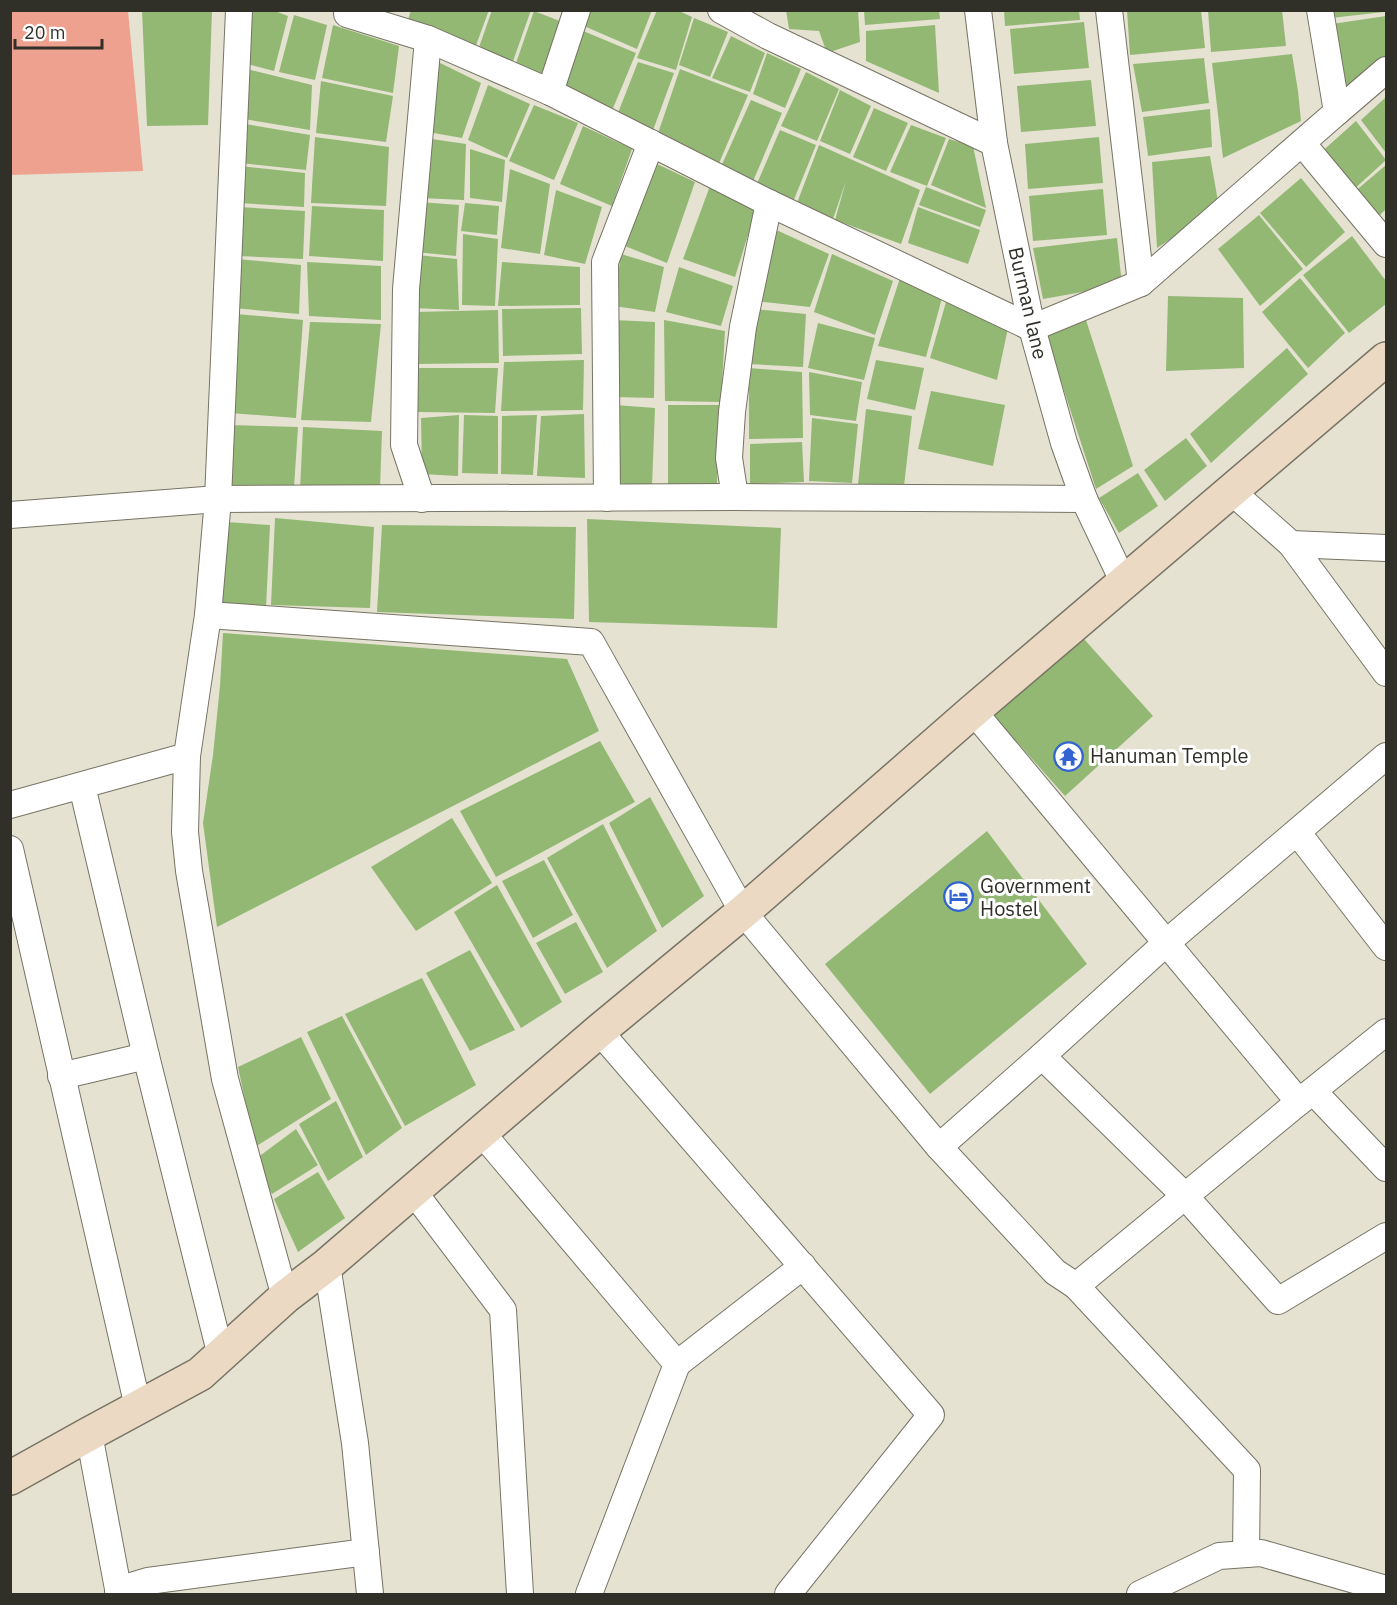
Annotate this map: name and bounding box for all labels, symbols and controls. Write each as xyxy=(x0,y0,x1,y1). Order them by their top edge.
scale bar xyxy=(15,12,102,50)
text: 20 m xyxy=(24,21,66,44)
street label: Burman lane xyxy=(1002,244,1055,362)
temple icon: Hanuman Temple xyxy=(1053,740,1085,772)
place label: Hanuman Temple xyxy=(1090,742,1248,769)
place label: Government Hostel xyxy=(980,872,1091,922)
hotel icon: Government Hostel xyxy=(943,881,975,913)

